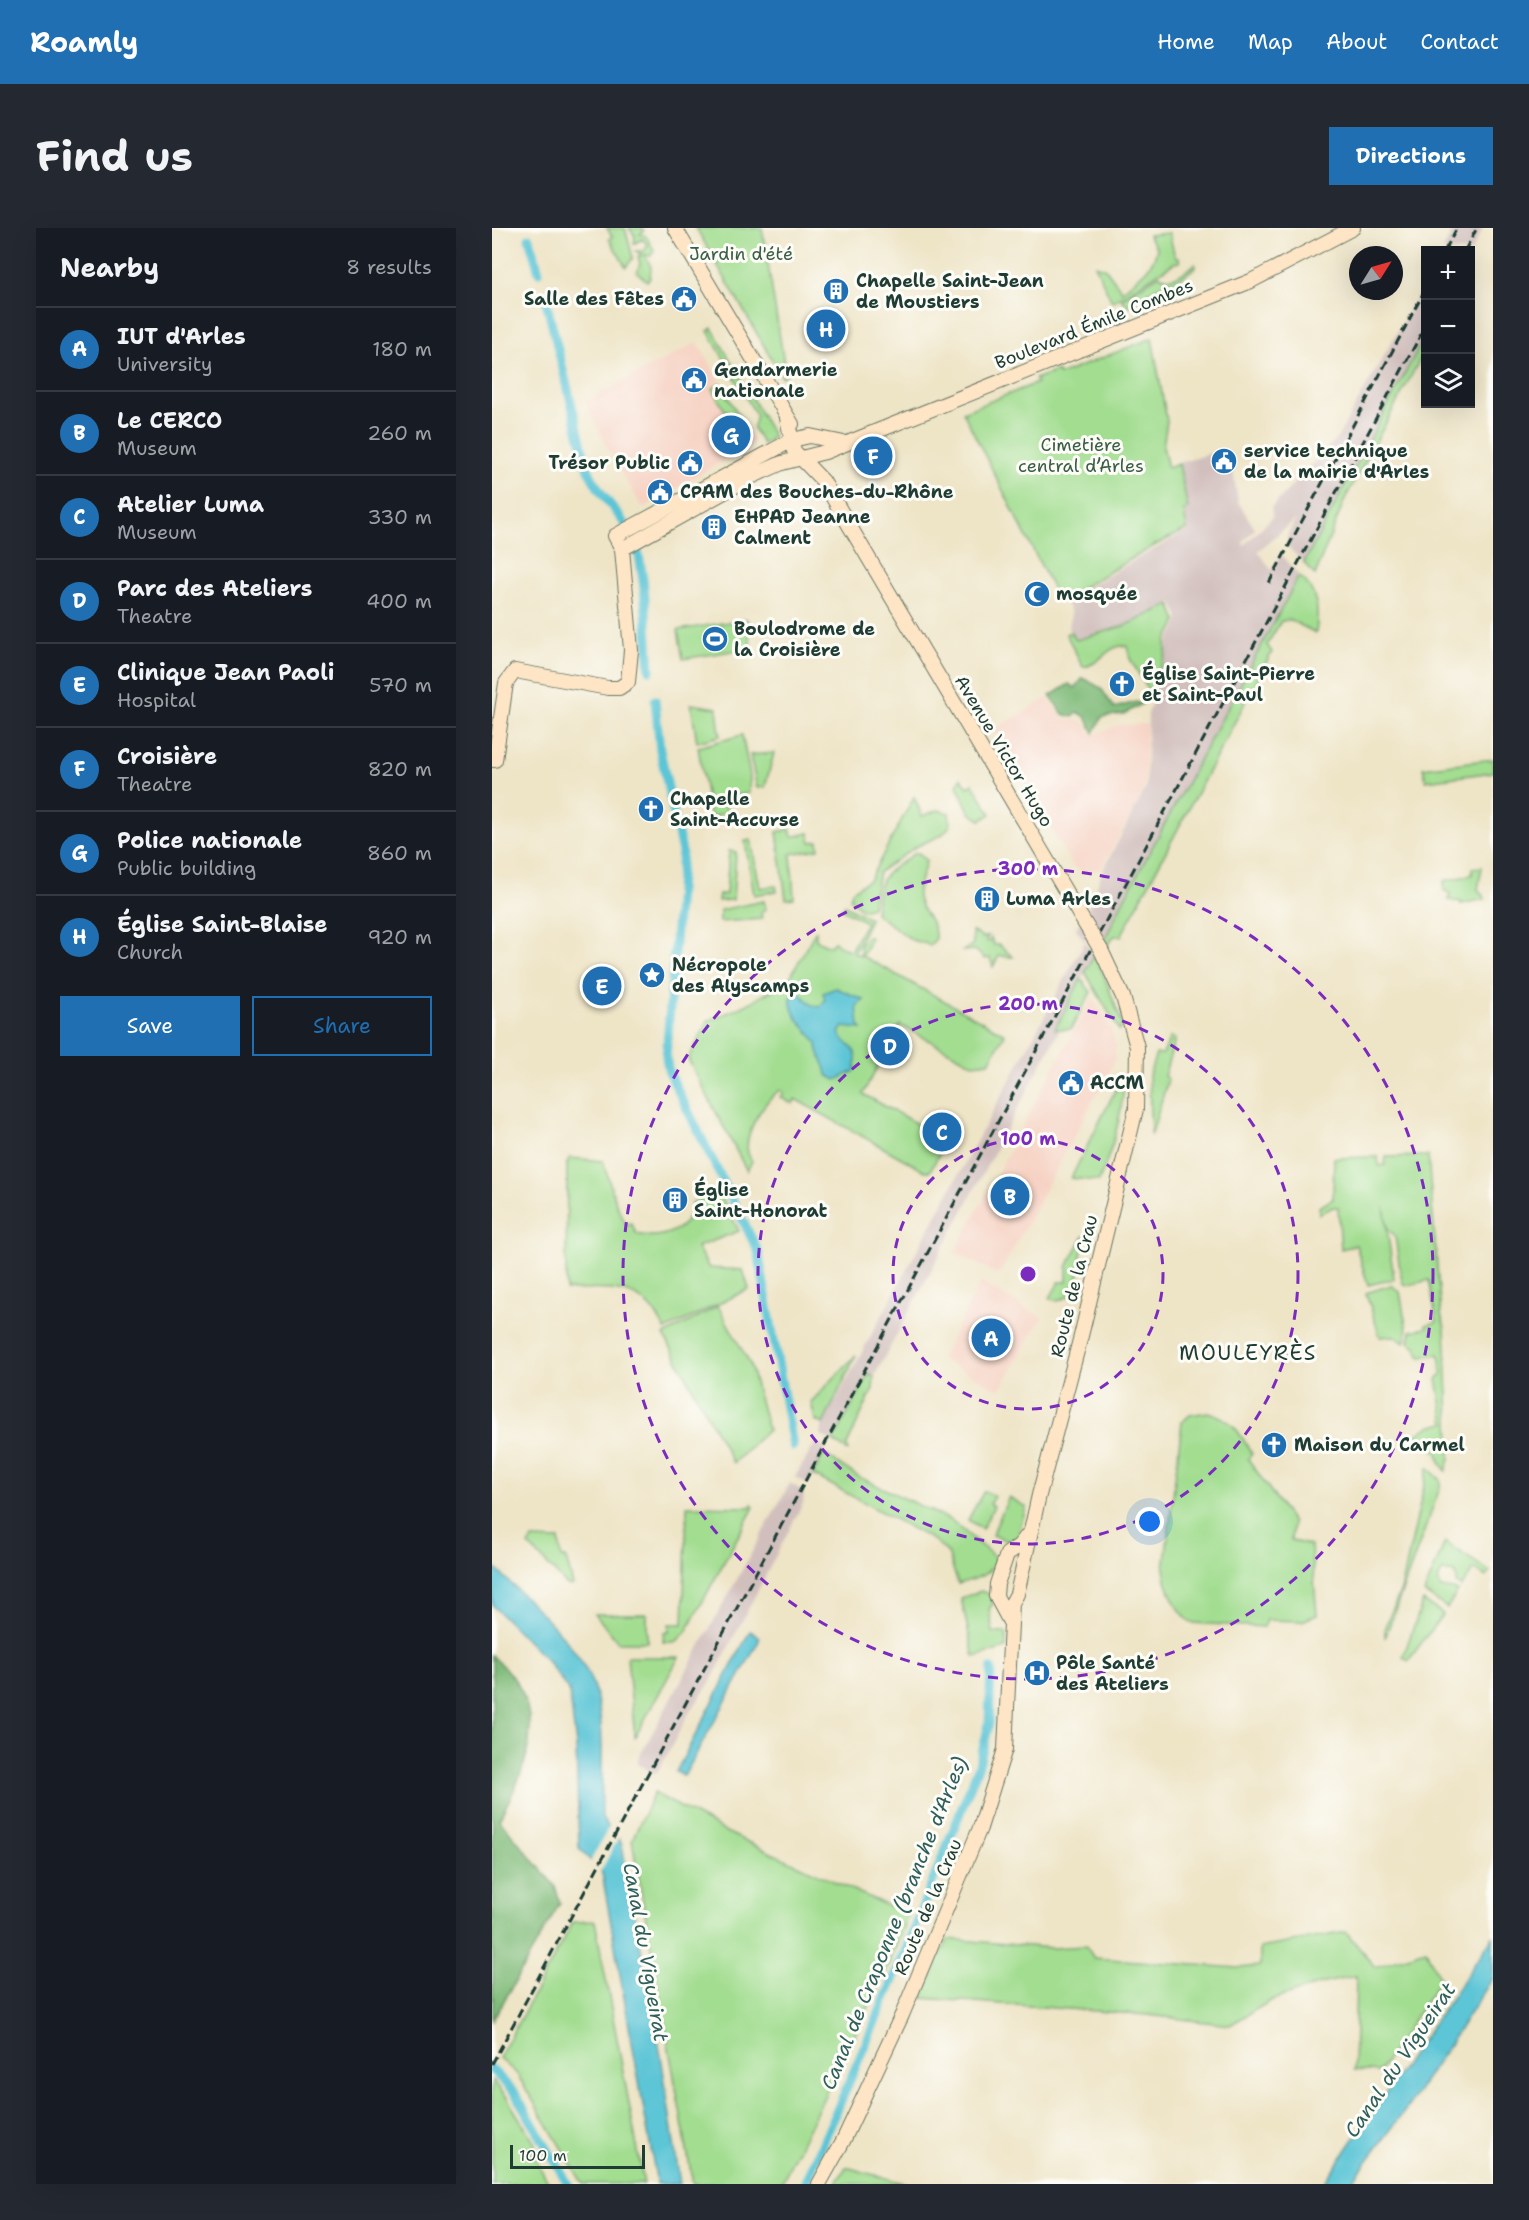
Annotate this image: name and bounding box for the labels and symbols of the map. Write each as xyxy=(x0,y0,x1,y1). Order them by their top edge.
park label: Jardin d'été xyxy=(689,242,793,266)
north arrow xyxy=(1349,246,1403,300)
place label: Chapelle Saint-Jean de Moustiers xyxy=(856,269,1044,314)
street label: Boulevard Émile Combes xyxy=(991,273,1197,375)
building icon: Chapelle Saint-Jean de Moustiers xyxy=(821,276,851,306)
public building icon: Salle des Fêtes xyxy=(669,284,699,314)
place label: Salle des Fêtes xyxy=(524,287,664,311)
pin: H xyxy=(806,306,846,352)
place label: Gendarmerie nationale xyxy=(714,358,838,403)
public building icon: Gendarmerie nationale xyxy=(679,365,709,395)
pin: G xyxy=(712,412,750,458)
park label: Cimetière central d’Arles xyxy=(1018,433,1144,478)
pin: F xyxy=(854,434,892,478)
place label: service technique de la mairie d'Arles xyxy=(1244,439,1429,484)
public building icon: service technique de la mairie d'Arles xyxy=(1209,446,1239,476)
public building icon: Trésor Public xyxy=(675,448,705,478)
place label: Trésor Public xyxy=(548,451,670,475)
public building icon: CPAM des Bouches-du-Rhône xyxy=(645,477,675,507)
place label: CPAM des Bouches-du-Rhône xyxy=(680,480,954,504)
place label: EHPAD Jeanne Calment xyxy=(734,505,871,550)
building icon: EHPAD Jeanne Calment xyxy=(699,512,729,542)
mosque icon: mosquée xyxy=(1022,579,1052,609)
place label: mosquée xyxy=(1056,582,1138,606)
place label: Boulodrome de la Croisière xyxy=(734,617,875,662)
sports icon: Boulodrome de la Croisière xyxy=(700,624,730,654)
place label: Église Saint-Pierre et Saint-Paul xyxy=(1142,660,1315,707)
church icon: Église Saint-Pierre et Saint-Paul xyxy=(1107,669,1137,699)
street label: Avenue Victor Hugo xyxy=(949,671,1059,831)
place label: Chapelle Saint-Accurse xyxy=(670,787,800,832)
church icon: Chapelle Saint-Accurse xyxy=(636,794,666,824)
text: 300 m xyxy=(998,857,1059,881)
building icon: Luma Arles xyxy=(972,884,1002,914)
place label: Luma Arles xyxy=(1006,887,1111,911)
place label: Nécropole des Alyscamps xyxy=(672,953,809,998)
place icon: Nécropole des Alyscamps xyxy=(637,960,667,990)
pin: E xyxy=(582,964,622,1008)
text: 200 m xyxy=(998,992,1059,1016)
pin: D xyxy=(870,1024,910,1068)
public building icon: ACCM xyxy=(1056,1068,1086,1098)
place label: ACCM xyxy=(1090,1071,1145,1095)
pin: C xyxy=(922,1110,962,1154)
text: 100 m xyxy=(1000,1127,1056,1151)
pin: B xyxy=(990,1174,1030,1218)
place label: Église Saint-Honorat xyxy=(694,1176,828,1223)
building icon: Église Saint-Honorat xyxy=(660,1185,690,1215)
street label: Route de la Crau xyxy=(1045,1212,1103,1360)
centre of rings xyxy=(1018,1264,1038,1284)
pin: A xyxy=(972,1316,1010,1360)
district label: MOULEYRÈS xyxy=(1179,1338,1317,1367)
church icon: Maison du Carmel xyxy=(1259,1430,1289,1460)
place label: Maison du Carmel xyxy=(1294,1433,1465,1457)
your location xyxy=(1135,1507,1164,1536)
place label: Pôle Santé des Ateliers xyxy=(1056,1651,1169,1696)
hospital icon: Pôle Santé des Ateliers xyxy=(1022,1658,1052,1688)
water label: Canal de Craponne (branche d'Arles) xyxy=(815,1753,973,2093)
street label: Route de la Crau xyxy=(888,1835,968,1979)
water label: Canal du Vigueirat xyxy=(617,1860,675,2044)
water label: Canal du Vigueirat xyxy=(1339,1977,1462,2142)
scale bar xyxy=(510,2142,645,2170)

